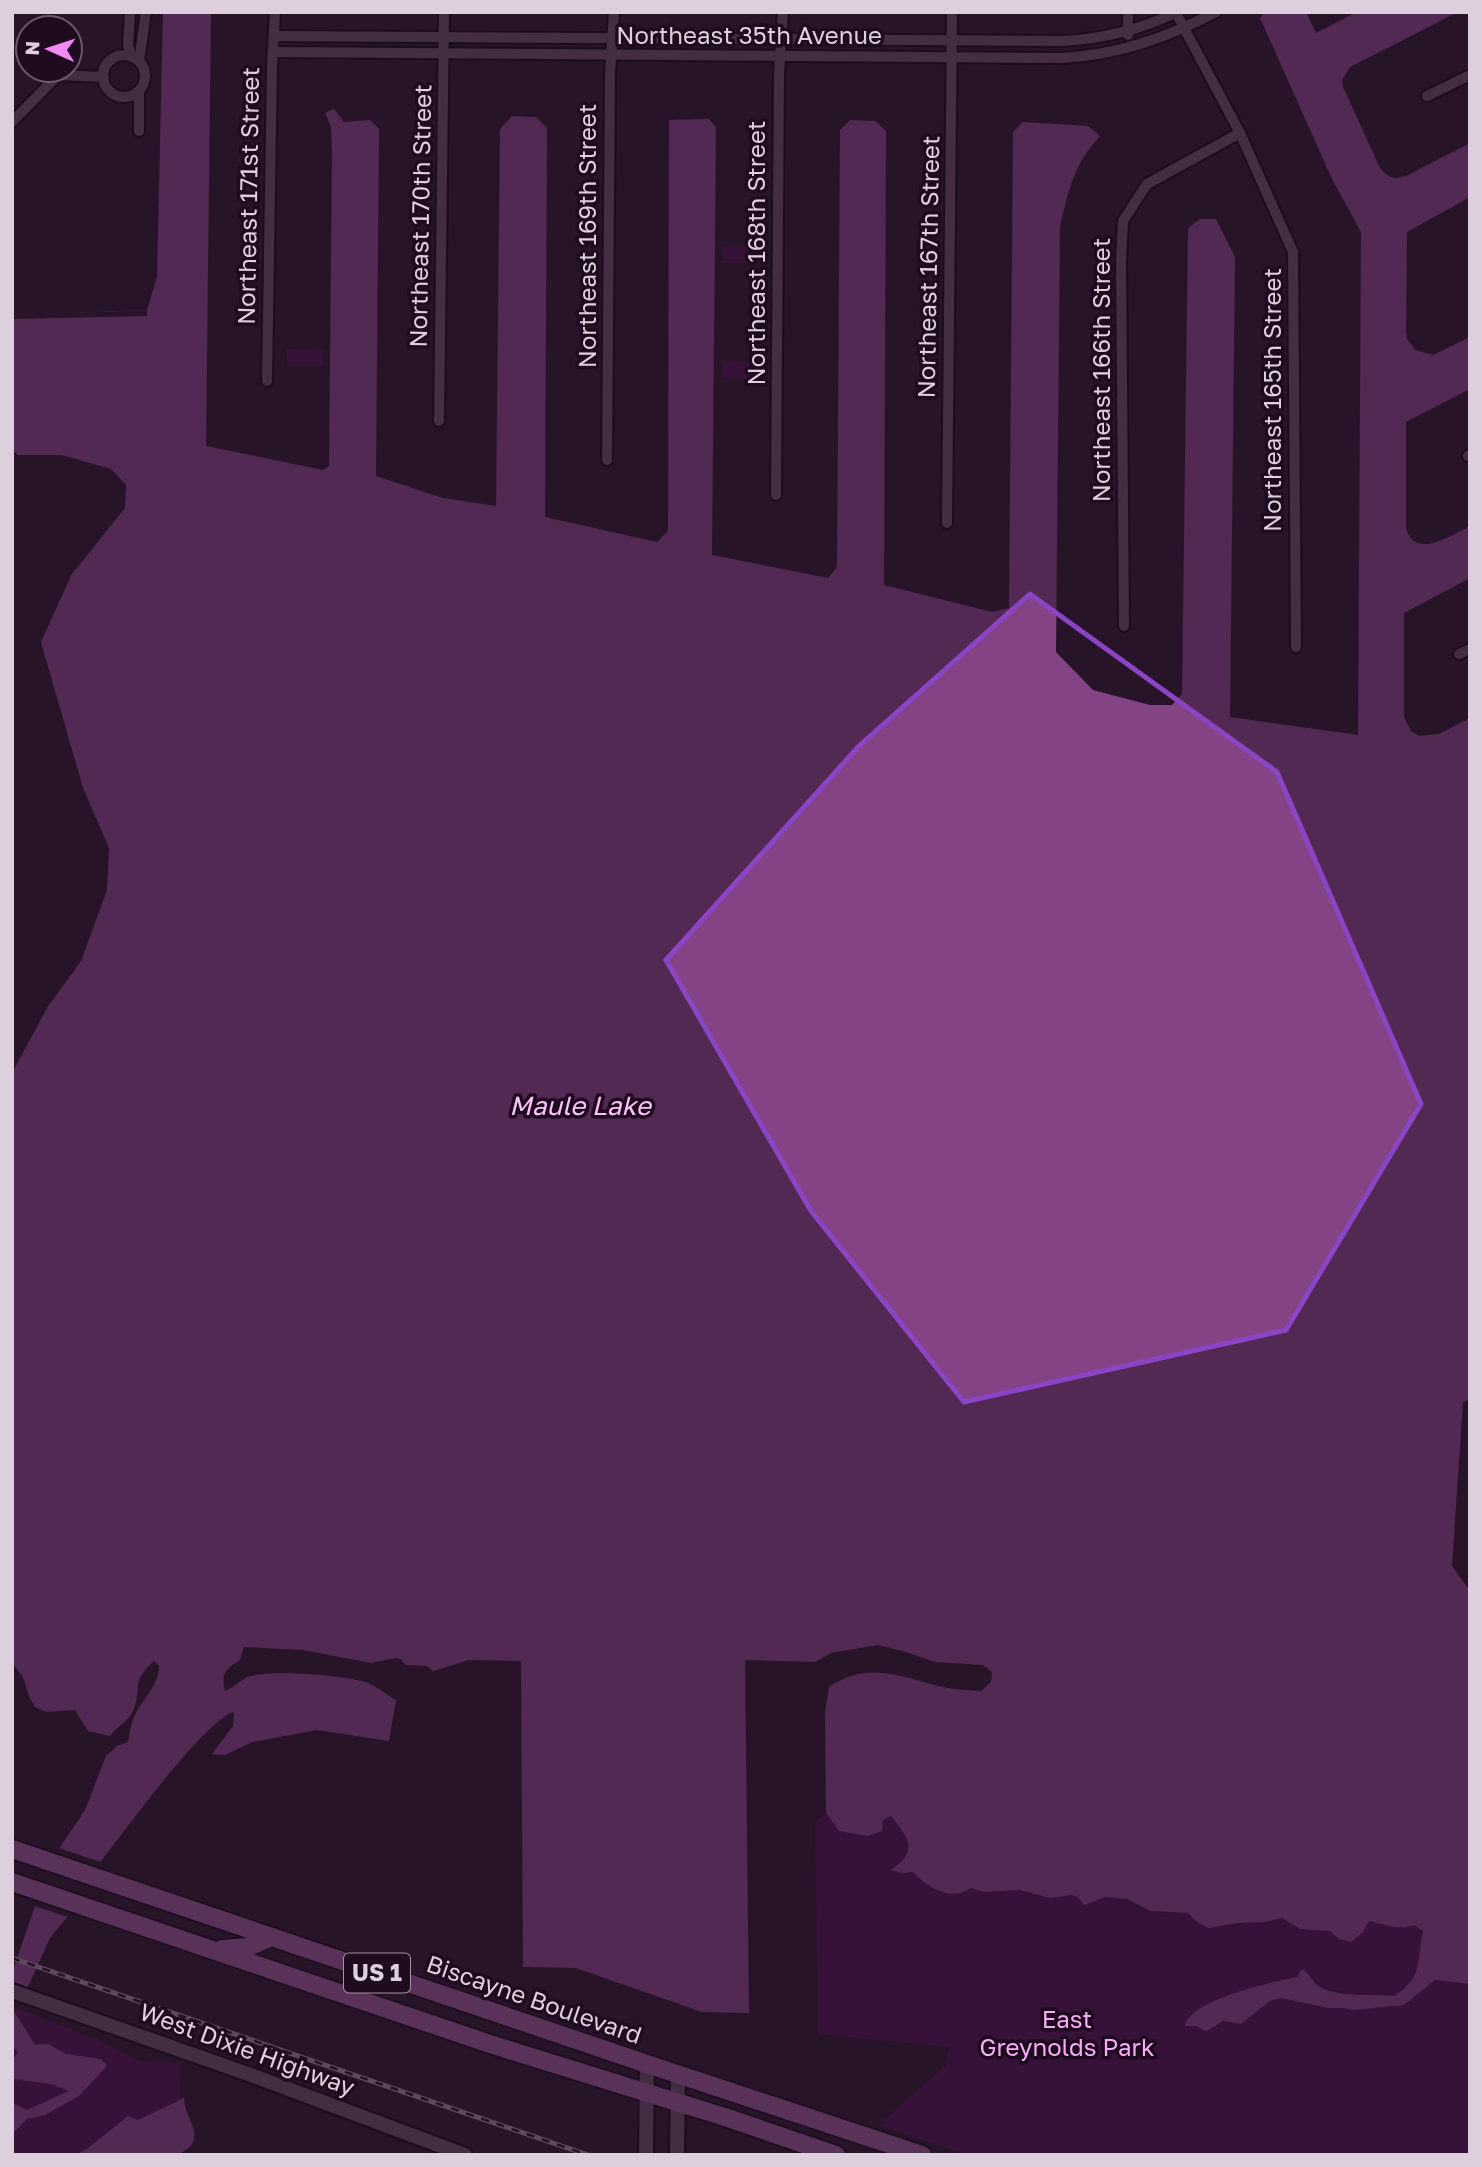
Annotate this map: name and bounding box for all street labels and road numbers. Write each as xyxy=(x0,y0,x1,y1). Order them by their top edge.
street label: Northeast 35th Avenue xyxy=(616,20,882,49)
street label: Northeast 171st Street xyxy=(231,67,264,325)
street label: Northeast 170th Street xyxy=(403,84,436,348)
street label: Northeast 169th Street xyxy=(572,104,601,368)
street label: Northeast 168th Street xyxy=(741,121,770,385)
street label: Northeast 167th Street xyxy=(911,135,944,399)
street label: Northeast 166th Street xyxy=(1086,238,1115,502)
street label: Northeast 165th Street xyxy=(1257,268,1286,532)
street label: Biscayne Boulevard xyxy=(423,1948,646,2049)
road number: US 1 xyxy=(344,1954,410,1992)
street label: West Dixie Highway xyxy=(136,1996,359,2101)

